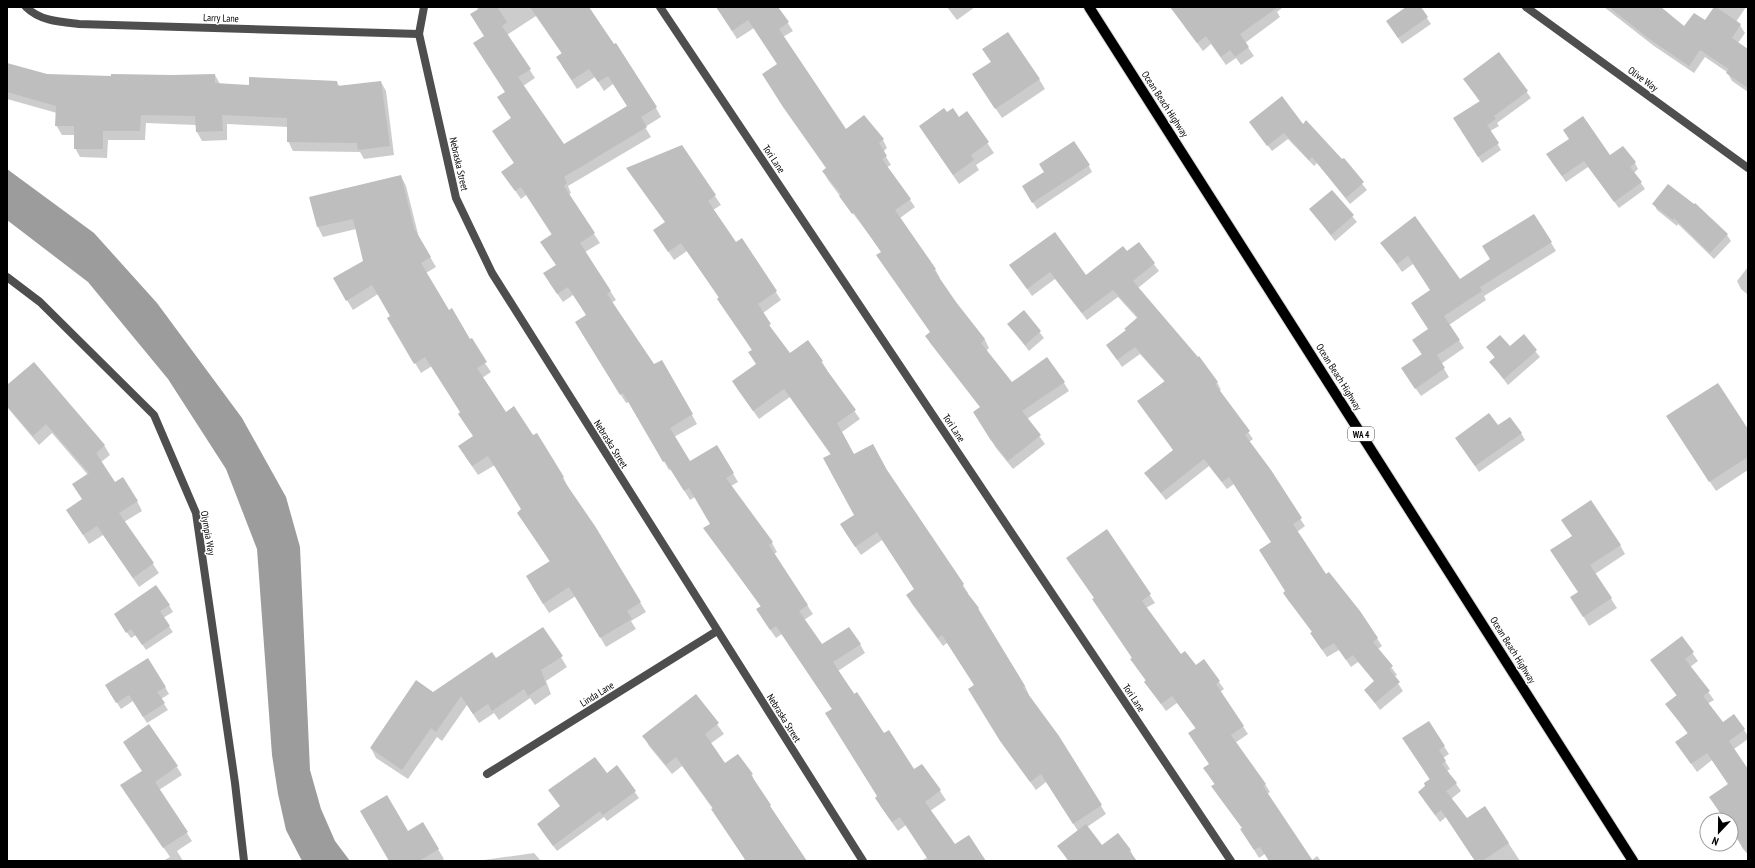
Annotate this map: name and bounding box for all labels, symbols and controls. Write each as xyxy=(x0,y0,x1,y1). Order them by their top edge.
street label: Larry Lane xyxy=(203,11,239,25)
street label: Olive Way xyxy=(1625,64,1661,94)
street label: Ocean Beach Highway xyxy=(1139,68,1191,140)
street label: Nebraska Street xyxy=(447,136,472,192)
street label: Tori Lane xyxy=(760,142,788,176)
street label: Ocean Beach Highway xyxy=(1313,341,1365,413)
street label: Tori Lane xyxy=(940,411,968,445)
street label: Nebraska Street xyxy=(591,417,631,471)
road number: WA 4 xyxy=(1348,427,1374,441)
street label: Olympia Way xyxy=(198,510,218,556)
street label: Ocean Beach Highway xyxy=(1487,614,1539,686)
street label: Linda Lane xyxy=(578,678,616,710)
street label: Tori Lane xyxy=(1120,681,1148,715)
street label: Nebraska Street xyxy=(764,691,804,745)
north arrow xyxy=(1699,812,1739,852)
text: N xyxy=(1710,834,1721,849)

